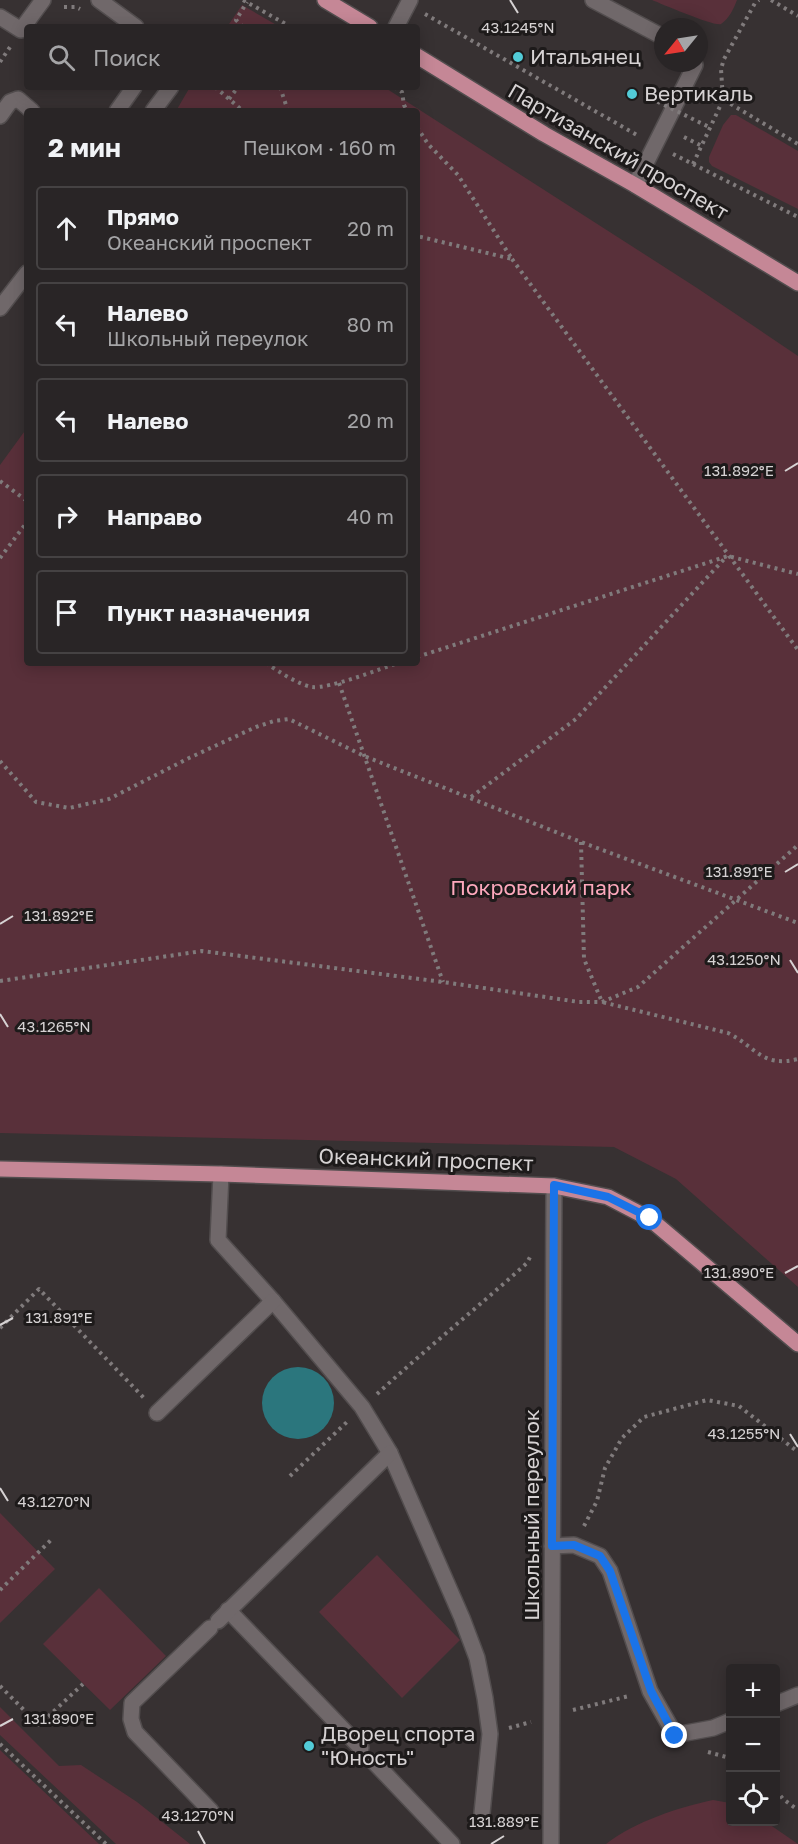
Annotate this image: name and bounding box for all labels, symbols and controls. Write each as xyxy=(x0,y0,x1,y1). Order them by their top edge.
text: 43.1245°N xyxy=(481,18,555,36)
north arrow xyxy=(654,18,708,72)
search box xyxy=(24,24,420,90)
icon: search xyxy=(45,41,78,74)
place label: Итальянец xyxy=(530,43,641,69)
text: Поиск xyxy=(93,44,161,71)
marker: Итальянец xyxy=(511,50,525,64)
street label: Партизанский проспект xyxy=(504,77,733,225)
place label: Вертикаль xyxy=(644,80,753,106)
marker: Вертикаль xyxy=(625,87,639,101)
text: 2 мин xyxy=(48,132,121,163)
text: Пешком · 160 m xyxy=(243,135,396,159)
text: Прямо xyxy=(107,203,179,230)
icon: ahead xyxy=(50,212,83,245)
text: 20 m xyxy=(347,216,394,240)
text: Океанский проспект xyxy=(107,230,312,254)
text: Налево xyxy=(107,299,189,326)
icon: left xyxy=(50,308,83,341)
text: 80 m xyxy=(347,312,394,336)
text: Школьный переулок xyxy=(107,326,309,350)
icon: left xyxy=(50,404,83,437)
text: Налево xyxy=(107,407,189,434)
text: 20 m xyxy=(347,408,394,432)
text: 131.892°E xyxy=(704,461,774,479)
icon: right xyxy=(50,500,83,533)
text: Направо xyxy=(107,503,202,530)
text: 40 m xyxy=(347,504,394,528)
icon: arrive xyxy=(50,596,83,629)
text: Пункт назначения xyxy=(107,599,310,626)
text: 131.891°E xyxy=(705,862,773,880)
park label: Покровский парк xyxy=(450,874,632,900)
text: 131.892°E xyxy=(24,906,94,924)
text: 43.1250°N xyxy=(707,950,781,968)
text: 43.1265°N xyxy=(17,1017,91,1035)
street label: Океанский проспект xyxy=(318,1142,534,1176)
route start xyxy=(636,1204,662,1230)
text: 131.890°E xyxy=(704,1263,774,1281)
text: 131.891°E xyxy=(25,1308,93,1326)
street label: Школьный переулок xyxy=(518,1409,544,1621)
text: 43.1255°N xyxy=(707,1424,781,1442)
text: 43.1270°N xyxy=(18,1492,90,1510)
map controls xyxy=(726,1664,780,1826)
button: + xyxy=(726,1664,780,1718)
text: 131.890°E xyxy=(24,1709,94,1727)
button: − xyxy=(726,1718,780,1772)
place label: Дворец спорта "Юность" xyxy=(321,1720,475,1770)
route end xyxy=(661,1722,687,1748)
marker: Дворец спорта "Юность" xyxy=(302,1739,316,1753)
button: locate xyxy=(726,1772,780,1826)
text: 43.1270°N xyxy=(162,1806,234,1824)
text: 131.889°E xyxy=(469,1812,539,1830)

